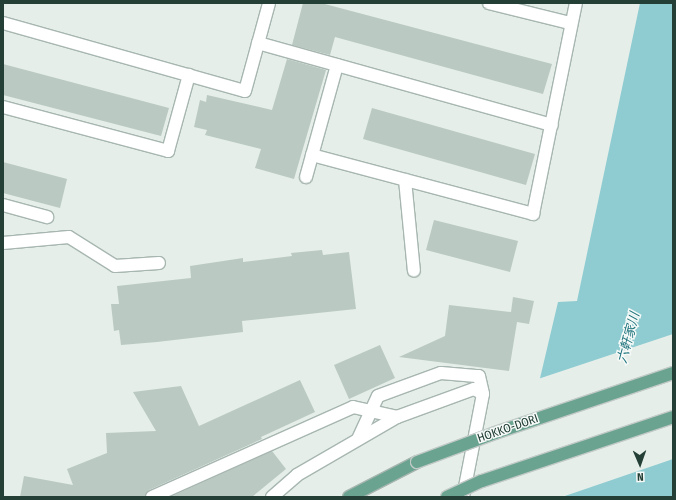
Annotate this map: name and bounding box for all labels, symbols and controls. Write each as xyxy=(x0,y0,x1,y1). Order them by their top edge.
water label: 六軒家川 xyxy=(615,311,643,365)
street label: HOKKO-DORI xyxy=(476,412,540,446)
north arrow xyxy=(620,444,660,484)
text: N xyxy=(637,470,644,483)

